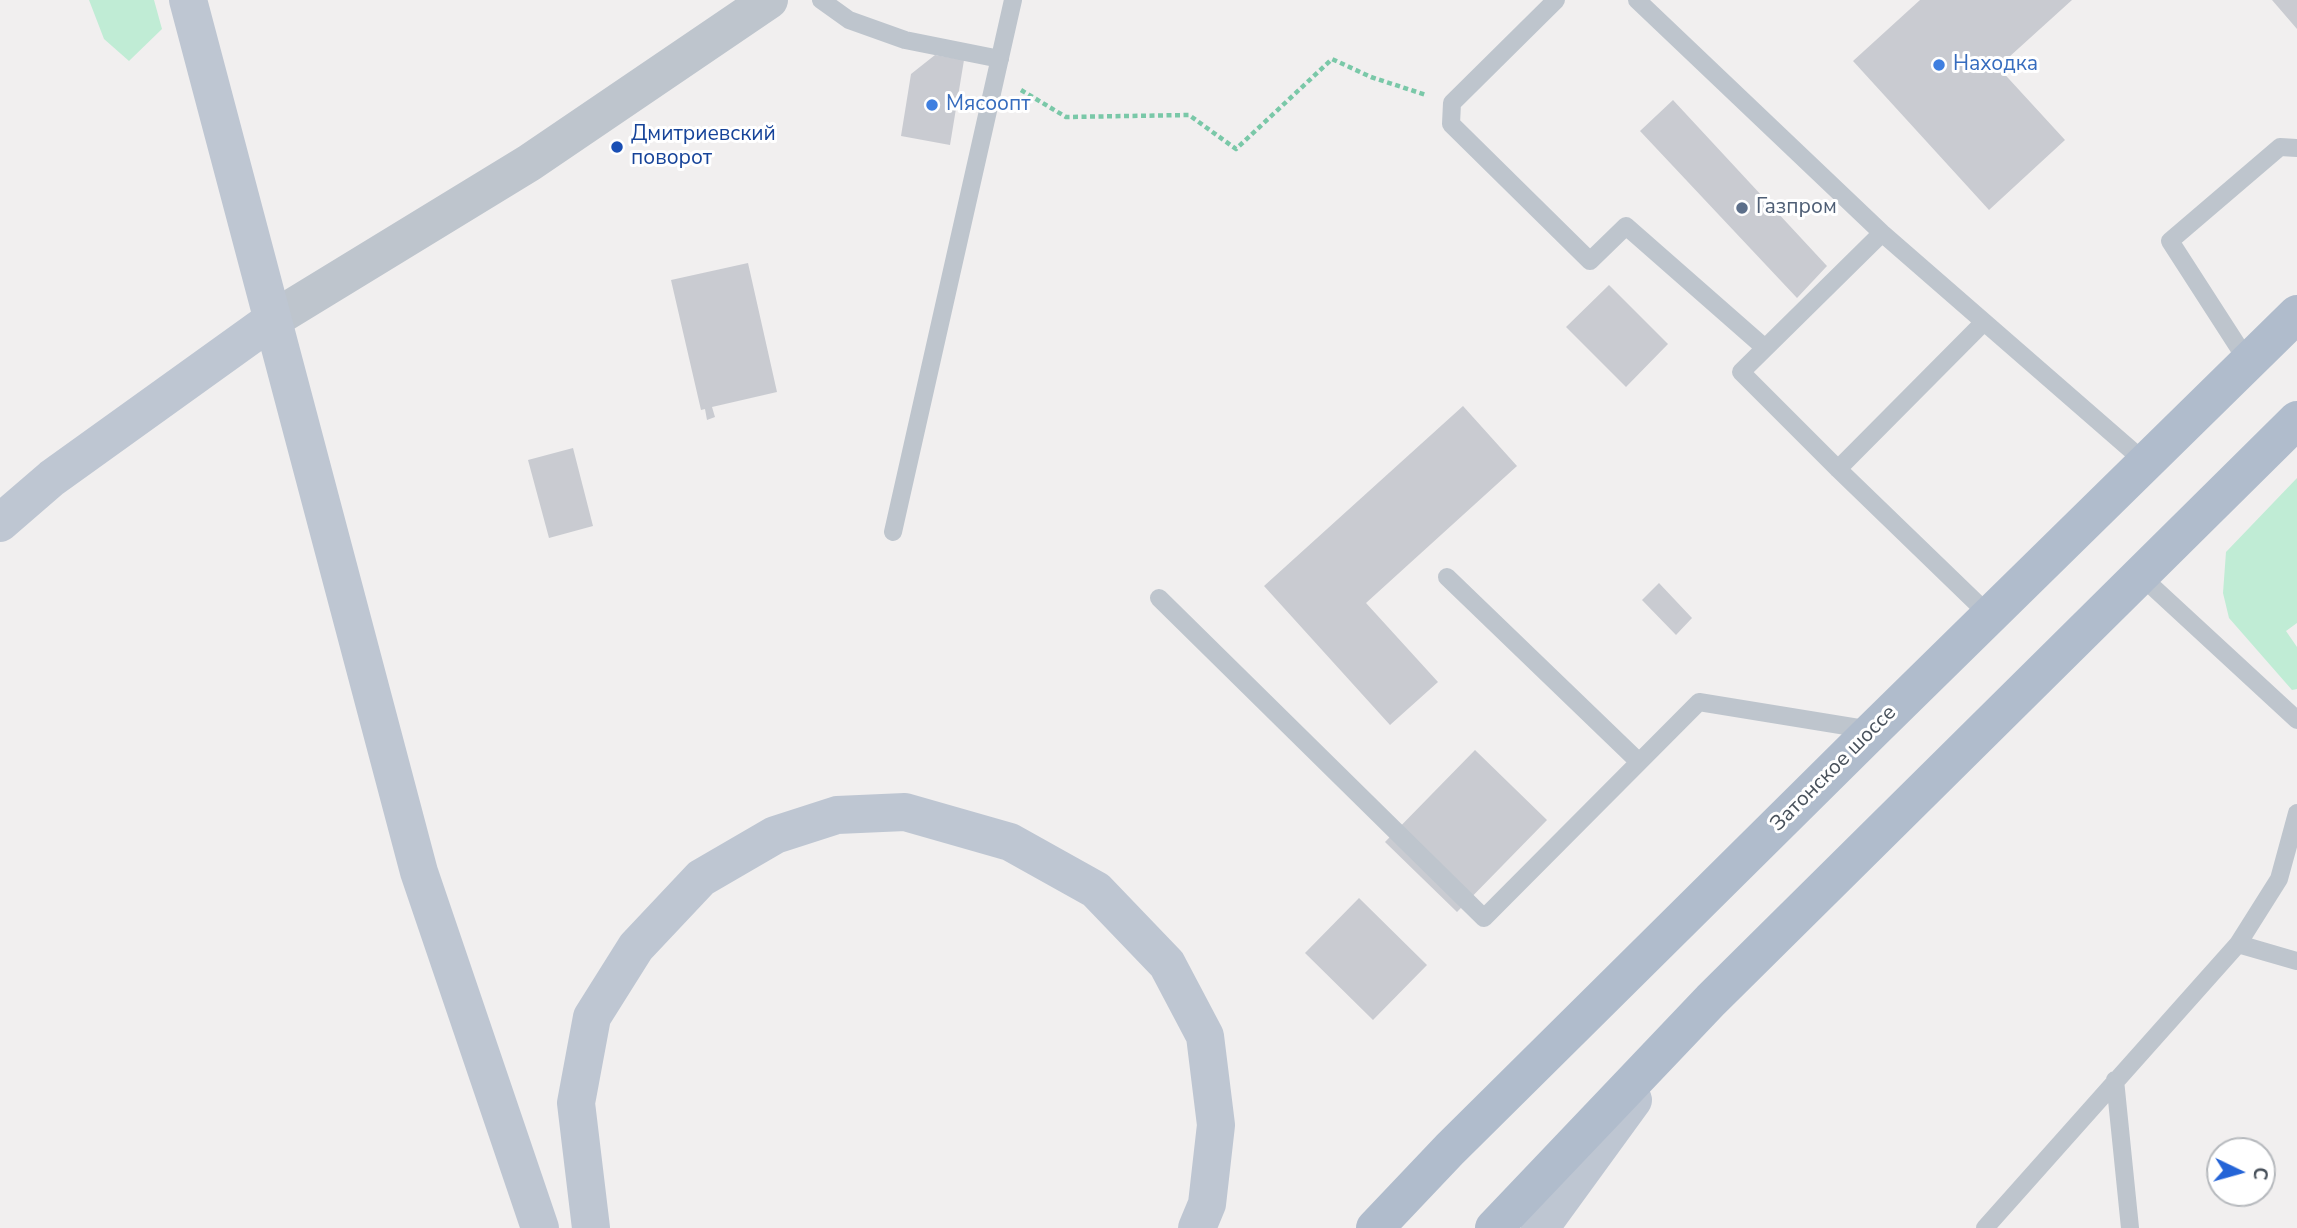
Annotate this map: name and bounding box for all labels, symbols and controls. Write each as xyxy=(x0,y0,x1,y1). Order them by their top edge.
place label: Находка xyxy=(1953,52,2038,78)
marker: Находка xyxy=(1931,57,1947,73)
place label: Мясоопт xyxy=(946,92,1031,118)
marker: Мясоопт xyxy=(924,97,940,113)
place label: Дмитриевский поворот xyxy=(631,122,776,172)
marker: Дмитриевский поворот xyxy=(609,139,625,155)
place label: Газпром xyxy=(1756,195,1837,221)
marker: Газпром xyxy=(1734,200,1750,216)
street label: Затонское шоссе xyxy=(1766,701,1902,837)
north arrow xyxy=(2206,1137,2276,1207)
text: С xyxy=(2246,1166,2273,1181)

